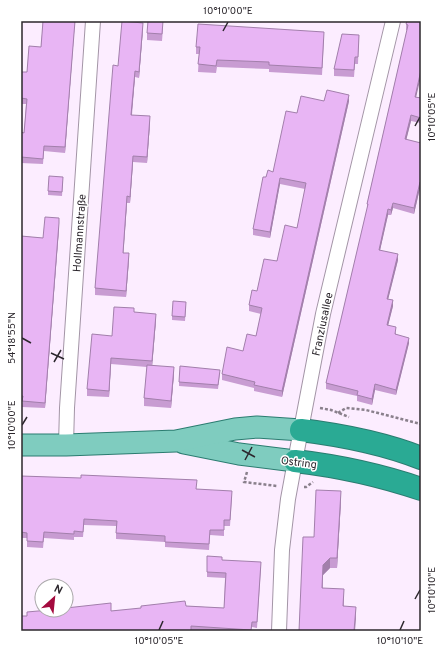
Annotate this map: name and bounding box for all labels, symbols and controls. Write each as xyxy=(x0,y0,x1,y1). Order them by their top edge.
text: 10°10'00"E xyxy=(203,5,253,18)
text: 10°10'05"E xyxy=(426,92,439,142)
street label: Hollmannstraße xyxy=(70,194,90,272)
street label: Franziusallee xyxy=(309,291,337,357)
text: 54°18'55"N xyxy=(6,312,19,364)
text: 10°10'00"E xyxy=(6,400,19,450)
street label: Ostring xyxy=(280,454,318,472)
text: 10°10'10"E xyxy=(426,567,439,613)
north arrow xyxy=(34,578,74,618)
text: N xyxy=(51,582,65,598)
text: 10°10'05"E xyxy=(134,635,184,648)
text: 10°10'10"E xyxy=(377,635,423,648)

